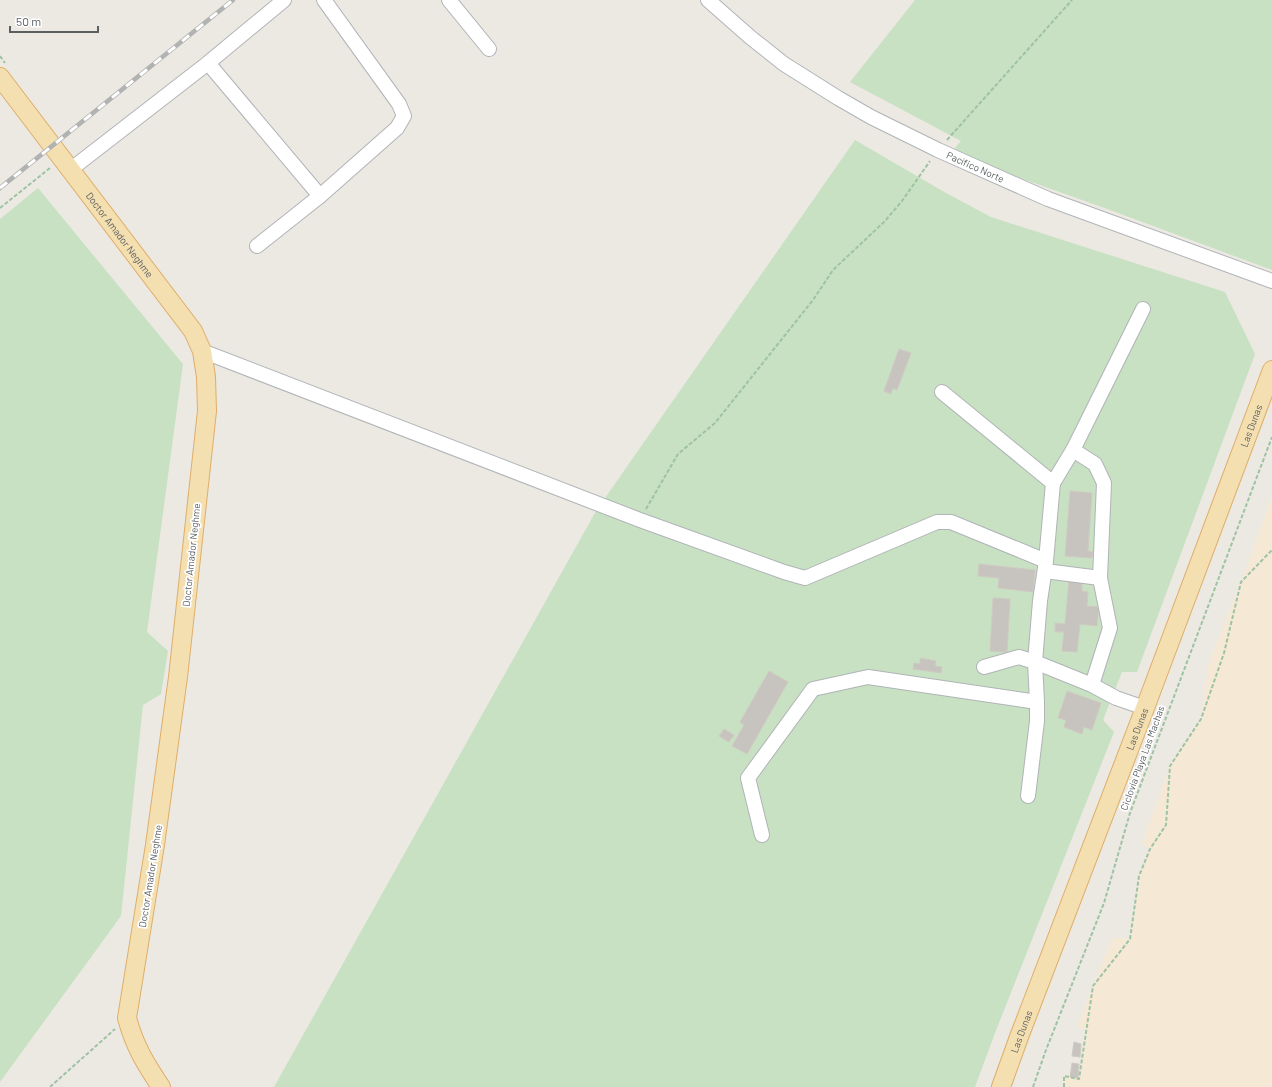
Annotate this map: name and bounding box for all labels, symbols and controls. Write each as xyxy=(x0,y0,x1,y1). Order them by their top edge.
scale bar xyxy=(10,8,98,34)
text: 50 m xyxy=(16,14,41,28)
street label: Pacífico Norte xyxy=(945,149,1006,185)
street label: Doctor Amador Neghme xyxy=(84,190,156,280)
street label: Las Dunas xyxy=(1238,403,1265,449)
street label: Doctor Amador Neghme xyxy=(180,503,202,607)
street label: Ciclovía Playa Las Machas xyxy=(1117,704,1167,812)
street label: Las Dunas xyxy=(1123,706,1151,752)
street label: Doctor Amador Neghme xyxy=(136,824,164,928)
street label: Las Dunas xyxy=(1008,1008,1035,1054)

